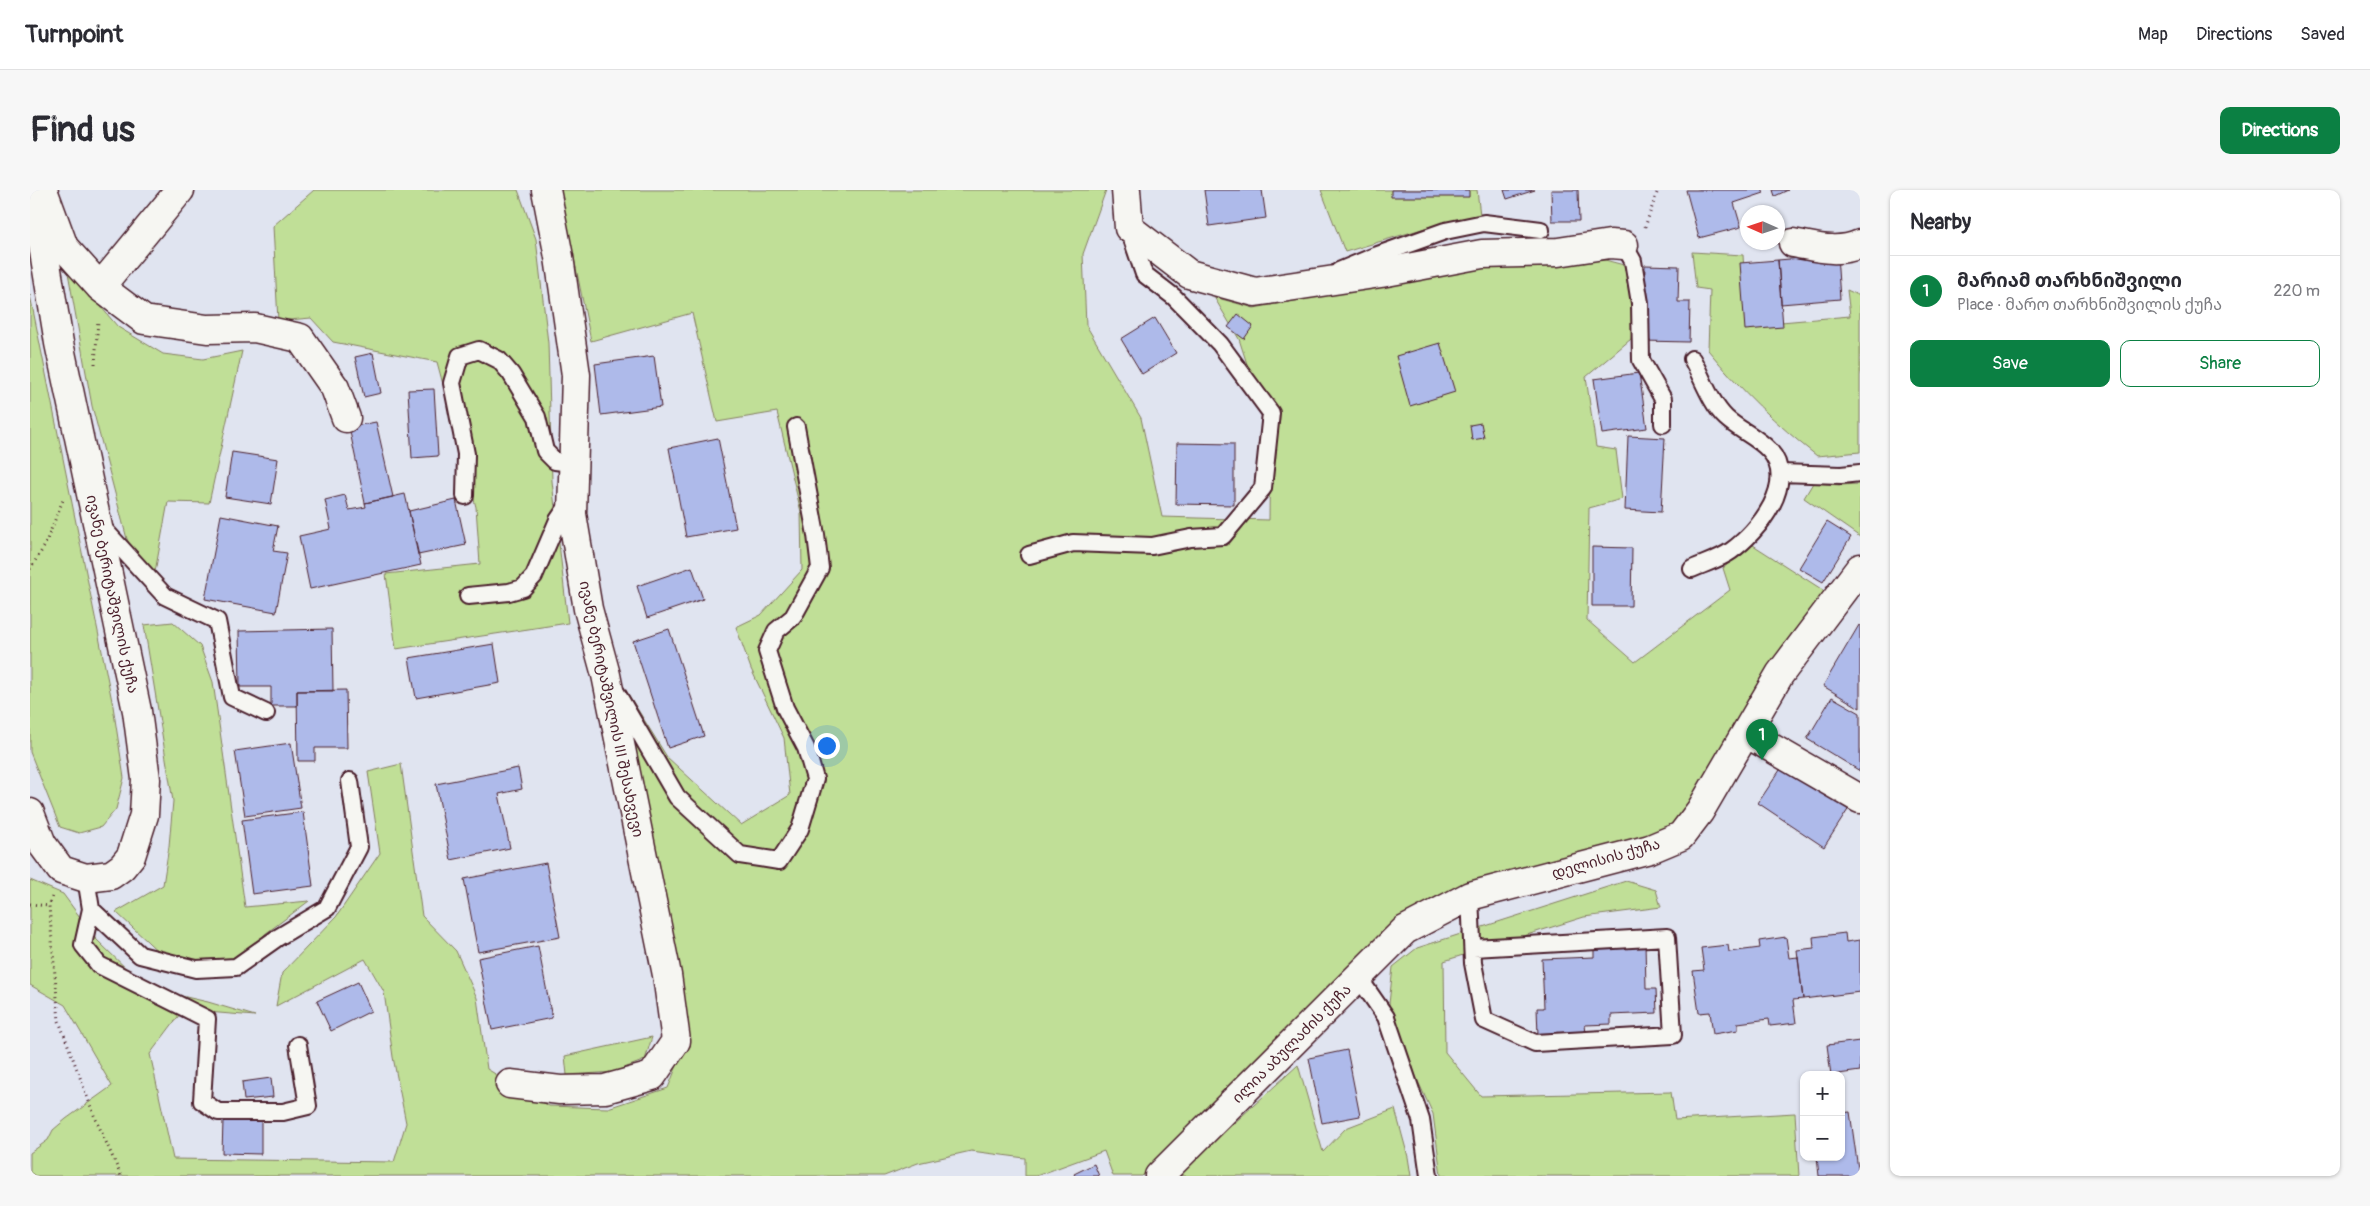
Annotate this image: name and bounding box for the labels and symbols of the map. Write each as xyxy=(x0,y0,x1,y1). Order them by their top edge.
north arrow xyxy=(1740,205,1785,250)
street label: ივანე ბერიტაშვილის ქუჩა xyxy=(82,493,142,695)
street label: ივანე ბერიტაშვილის III შესახვევი xyxy=(574,579,648,839)
pin: 1 xyxy=(1746,719,1778,760)
your location xyxy=(814,733,840,759)
street label: დელისის ქუჩა xyxy=(1550,834,1662,884)
street label: ილია აბულაძის ქუჩა xyxy=(1228,980,1356,1108)

